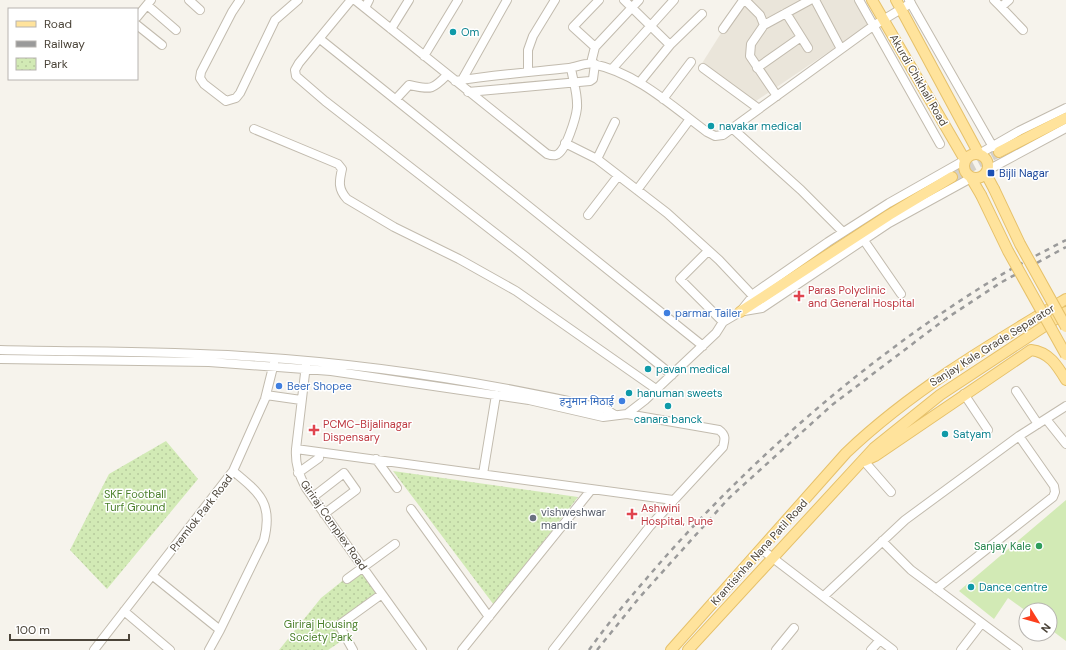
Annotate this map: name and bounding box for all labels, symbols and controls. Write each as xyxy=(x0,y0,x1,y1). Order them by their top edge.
legend xyxy=(8,8,138,80)
text: Road xyxy=(44,16,72,32)
place label: Om xyxy=(461,25,480,39)
marker: Om xyxy=(448,27,458,37)
street label: Akurdi Chikhali Road xyxy=(887,32,951,129)
text: Railway xyxy=(44,36,85,52)
text: Park xyxy=(44,56,68,72)
place label: navakar medical xyxy=(719,119,801,133)
marker: navakar medical xyxy=(706,121,716,131)
place label: Bijli Nagar xyxy=(999,166,1049,180)
marker: Bijli Nagar xyxy=(986,168,996,178)
place label: Paras Polyclinic and General Hospital xyxy=(808,283,915,310)
marker: Paras Polyclinic and General Hospital xyxy=(793,290,805,302)
street label: Sanjay Kale Grade Separator xyxy=(927,301,1057,389)
place label: parmar Tailer xyxy=(675,306,741,320)
marker: parmar Tailer xyxy=(662,308,672,318)
place label: pavan medical xyxy=(656,362,730,376)
marker: pavan medical xyxy=(643,364,653,374)
place label: Beer Shopee xyxy=(287,379,352,393)
marker: Beer Shopee xyxy=(274,381,284,391)
place label: hanuman sweets xyxy=(637,386,723,400)
marker: hanuman sweets xyxy=(624,388,634,398)
place label: हनुमान मिठाई xyxy=(560,394,615,408)
marker: हनुमान मिठाई xyxy=(617,396,627,406)
marker: canara banck xyxy=(663,401,673,411)
place label: canara banck xyxy=(634,412,703,426)
place label: PCMC-Bijalinagar Dispensary xyxy=(323,417,412,444)
marker: PCMC-Bijalinagar Dispensary xyxy=(308,424,320,436)
place label: Satyam xyxy=(953,427,991,441)
marker: Satyam xyxy=(940,429,950,439)
street label: Premlok Park Road xyxy=(167,472,236,554)
street label: Giriraj Complex Road xyxy=(298,477,370,573)
park label: SKF Football Turf Ground xyxy=(104,487,166,514)
street label: Krantisinha Nana Patil Road xyxy=(708,496,810,608)
place label: Ashwini Hospital, Pune xyxy=(641,501,713,528)
place label: vishweshwar mandir xyxy=(541,505,606,532)
marker: Ashwini Hospital, Pune xyxy=(626,508,638,520)
marker: vishweshwar mandir xyxy=(528,513,538,523)
place label: Sanjay Kale xyxy=(974,539,1031,553)
marker: Sanjay Kale xyxy=(1034,541,1044,551)
place label: Dance centre xyxy=(979,580,1048,594)
marker: Dance centre xyxy=(966,582,976,592)
north arrow xyxy=(1018,602,1058,642)
scale bar xyxy=(10,616,129,642)
park label: Giriraj Housing Society Park xyxy=(284,617,358,644)
text: N xyxy=(1038,621,1054,635)
text: 100 m xyxy=(16,622,50,638)

